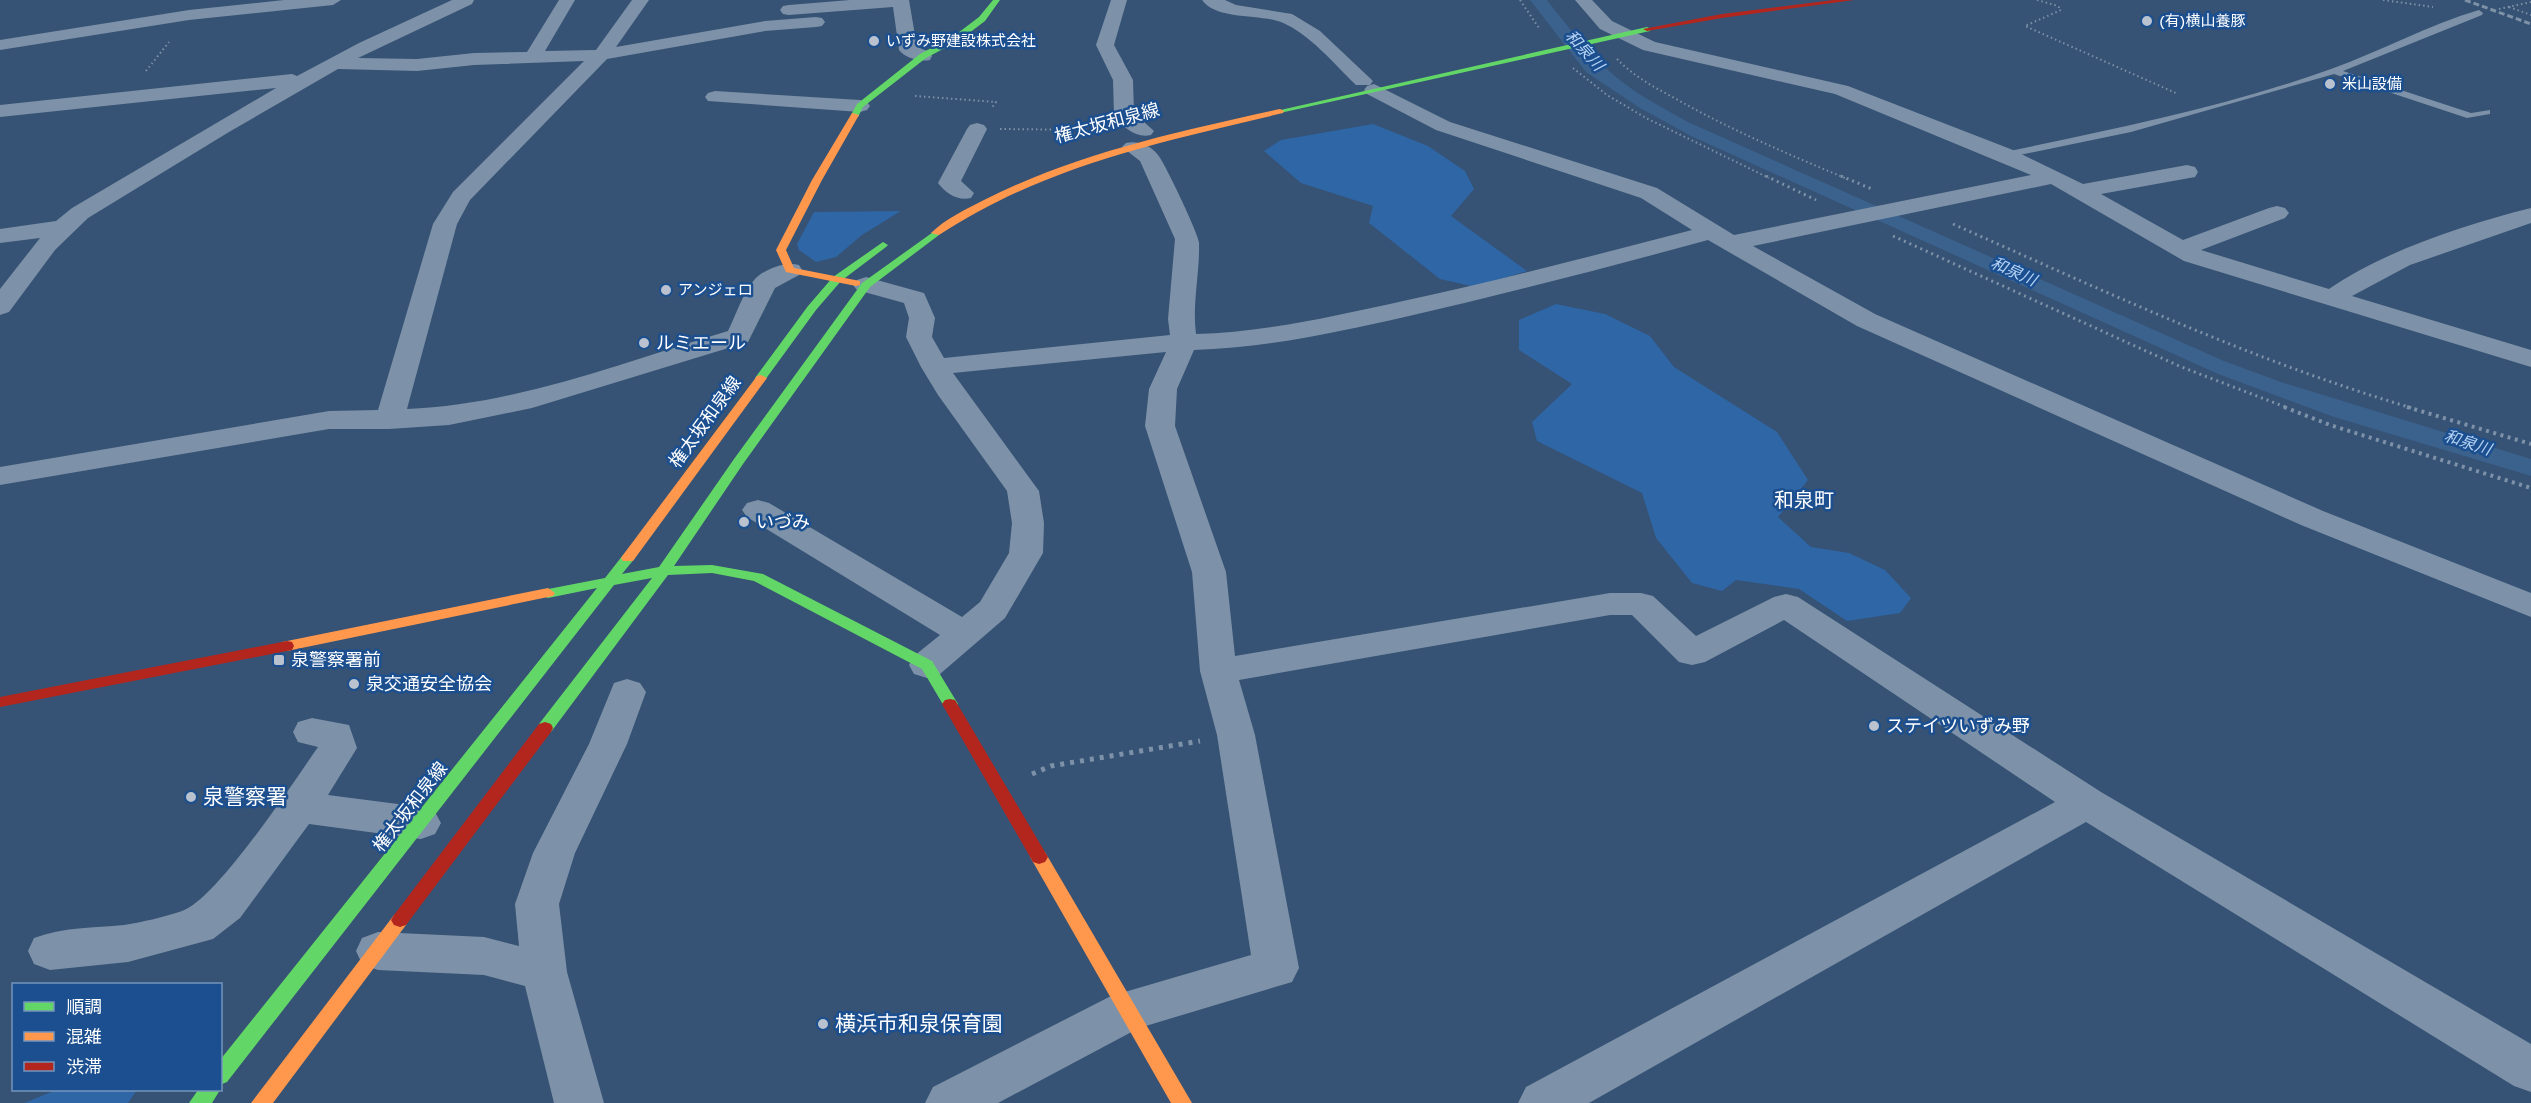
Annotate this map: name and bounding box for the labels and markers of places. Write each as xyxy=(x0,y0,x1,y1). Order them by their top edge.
place label: (有)横山養豚 xyxy=(2159,11,2245,29)
marker: (有)横山養豚 xyxy=(2140,14,2154,28)
place label: いずみ野建設株式会社 xyxy=(886,31,1036,49)
marker: いずみ野建設株式会社 xyxy=(867,34,881,48)
place label: 米山設備 xyxy=(2342,74,2402,92)
marker: 米山設備 xyxy=(2323,77,2337,91)
place label: アンジェロ xyxy=(678,280,752,298)
marker: アンジェロ xyxy=(659,283,673,297)
place label: ルミエール xyxy=(656,331,746,353)
marker: ルミエール xyxy=(637,336,651,350)
place label: いづみ xyxy=(756,510,810,532)
marker: いづみ xyxy=(737,515,751,529)
place label: 泉警察署前 xyxy=(291,648,381,670)
marker: 泉警察署前 xyxy=(272,653,286,667)
place label: 泉交通安全協会 xyxy=(366,672,492,694)
marker: 泉交通安全協会 xyxy=(347,677,361,691)
place label: ステイツいずみ野 xyxy=(1886,714,2030,736)
marker: ステイツいずみ野 xyxy=(1867,719,1881,733)
place label: 泉警察署 xyxy=(203,783,287,809)
marker: 泉警察署 xyxy=(184,790,198,804)
place label: 横浜市和泉保育園 xyxy=(835,1010,1003,1036)
marker: 横浜市和泉保育園 xyxy=(816,1017,830,1031)

